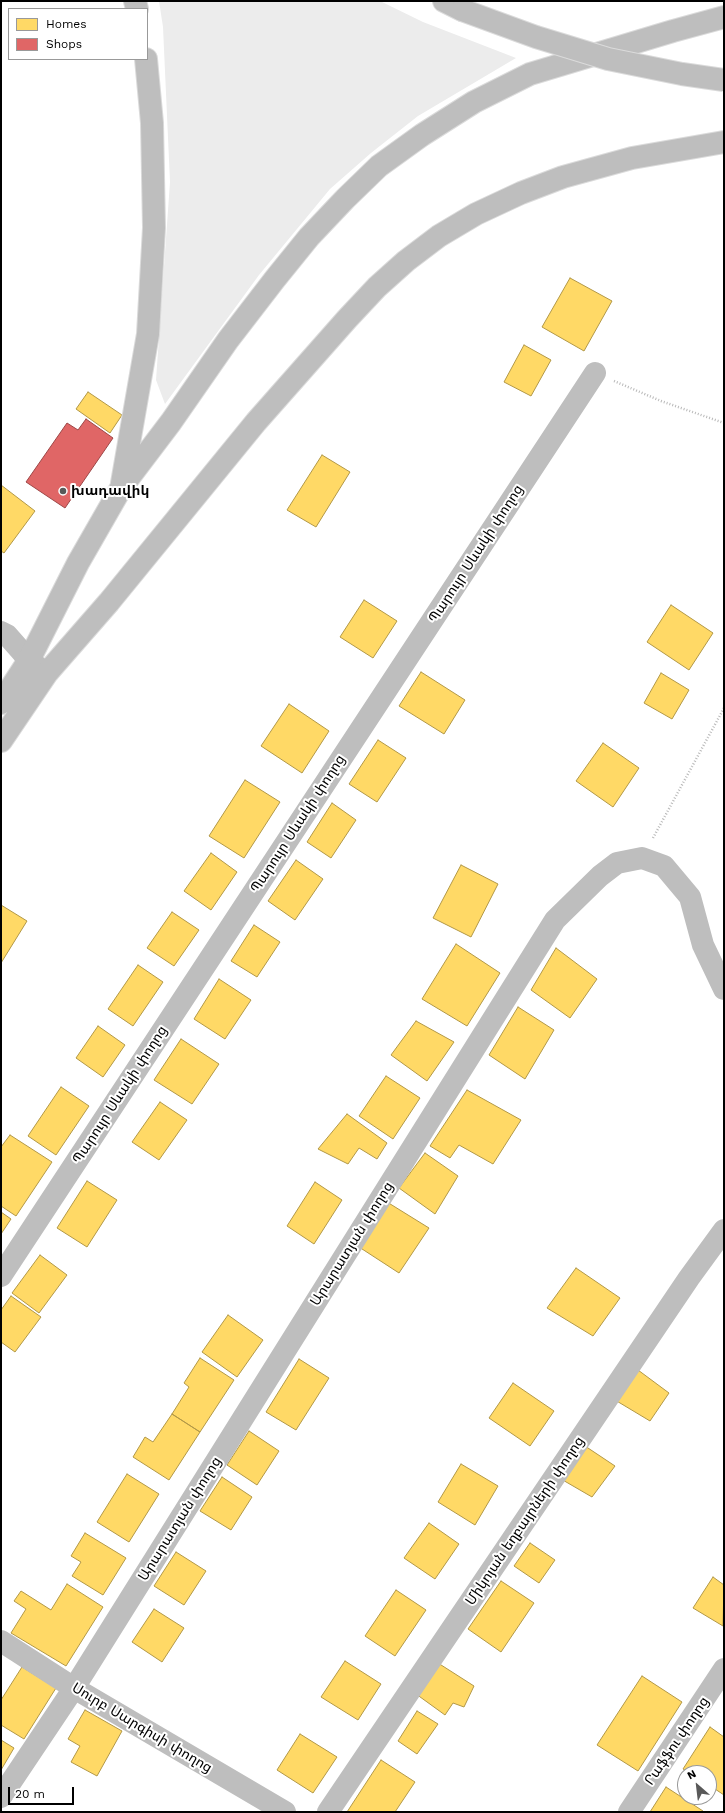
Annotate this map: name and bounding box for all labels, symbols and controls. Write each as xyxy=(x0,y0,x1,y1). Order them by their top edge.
legend xyxy=(8,8,148,60)
text: Homes xyxy=(46,17,87,31)
text: Shops xyxy=(46,37,82,51)
street label: Պարույր Սևակի փողոց xyxy=(425,482,527,626)
place label: խադավիկ xyxy=(71,483,150,499)
marker: խադավիկ xyxy=(58,486,68,496)
street label: Պարույր Սևակի փողոց xyxy=(247,752,349,896)
street label: Պարույր Սևակի փողոց xyxy=(69,1023,171,1167)
street label: Արարատյան փողոց xyxy=(307,1179,397,1309)
street label: Միկոյան եղբայրների փողոց xyxy=(462,1433,588,1609)
street label: Արարատյան փողոց xyxy=(135,1454,225,1584)
street label: Սուրբ Սարգիսի փողոց xyxy=(69,1679,215,1777)
street label: Րաֆֆու փողոց xyxy=(641,1694,713,1788)
north arrow xyxy=(677,1765,717,1805)
text: N xyxy=(685,1767,698,1782)
scale bar xyxy=(10,1779,76,1805)
text: 20 m xyxy=(15,1787,45,1801)

